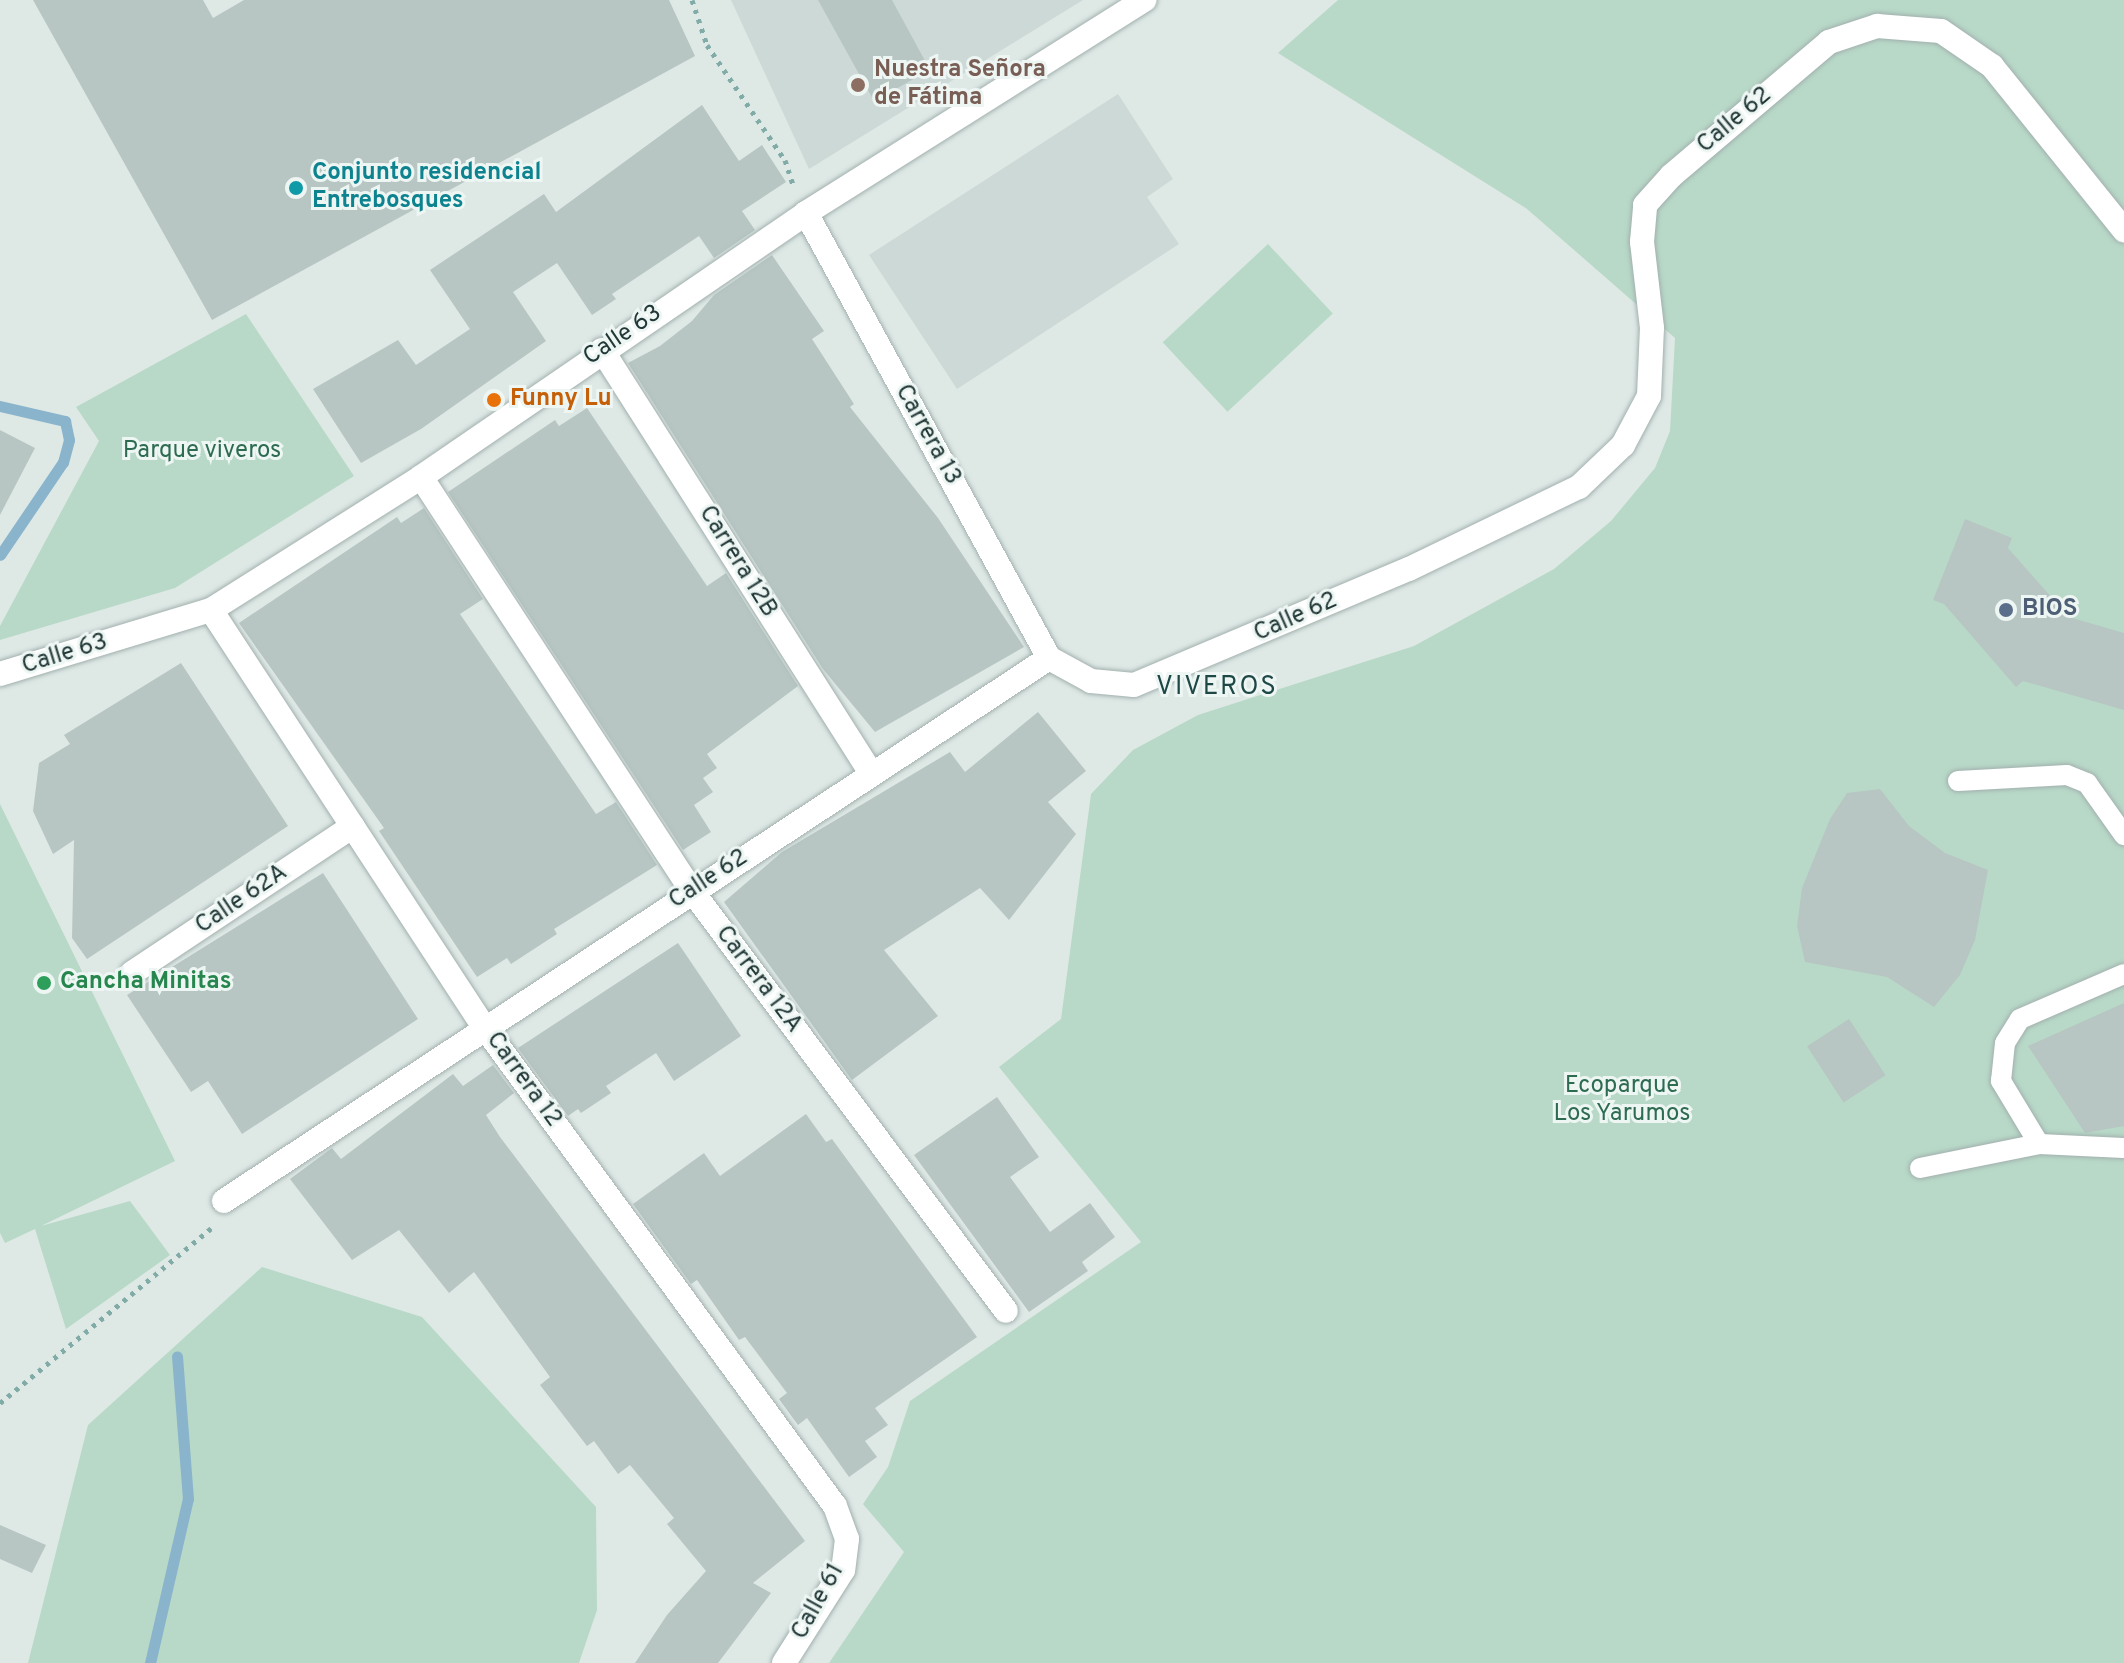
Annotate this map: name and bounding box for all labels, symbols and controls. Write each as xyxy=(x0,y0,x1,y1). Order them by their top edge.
place label: Nuestra Señora de Fátima xyxy=(874,57,1046,113)
marker: Nuestra Señora de Fátima xyxy=(849,76,867,94)
street label: Calle 62 xyxy=(1692,82,1778,160)
place label: Conjunto residencial Entrebosques xyxy=(312,160,541,216)
marker: Conjunto residencial Entrebosques xyxy=(287,179,305,197)
street label: Calle 63 xyxy=(578,299,668,373)
street label: Carrera 13 xyxy=(888,380,966,490)
place label: Funny Lu xyxy=(510,386,612,414)
marker: Funny Lu xyxy=(485,391,503,409)
park label: Parque viveros xyxy=(123,438,281,466)
street label: Carrera 12B xyxy=(691,501,783,623)
street label: Calle 62 xyxy=(1250,587,1342,649)
place label: BIOS xyxy=(2022,596,2078,624)
marker: BIOS xyxy=(1997,601,2015,619)
street label: Calle 63 xyxy=(19,628,111,682)
district label: VIVEROS xyxy=(1156,672,1278,704)
street label: Calle 62 xyxy=(664,844,754,916)
street label: Calle 62A xyxy=(191,859,293,941)
street label: Carrera 12A xyxy=(708,921,808,1039)
place label: Cancha Minitas xyxy=(60,969,231,997)
marker: Cancha Minitas xyxy=(35,974,53,992)
street label: Carrera 12 xyxy=(479,1027,567,1133)
park label: Ecoparque Los Yarumos xyxy=(1553,1073,1691,1129)
street label: Calle 61 xyxy=(786,1559,852,1645)

